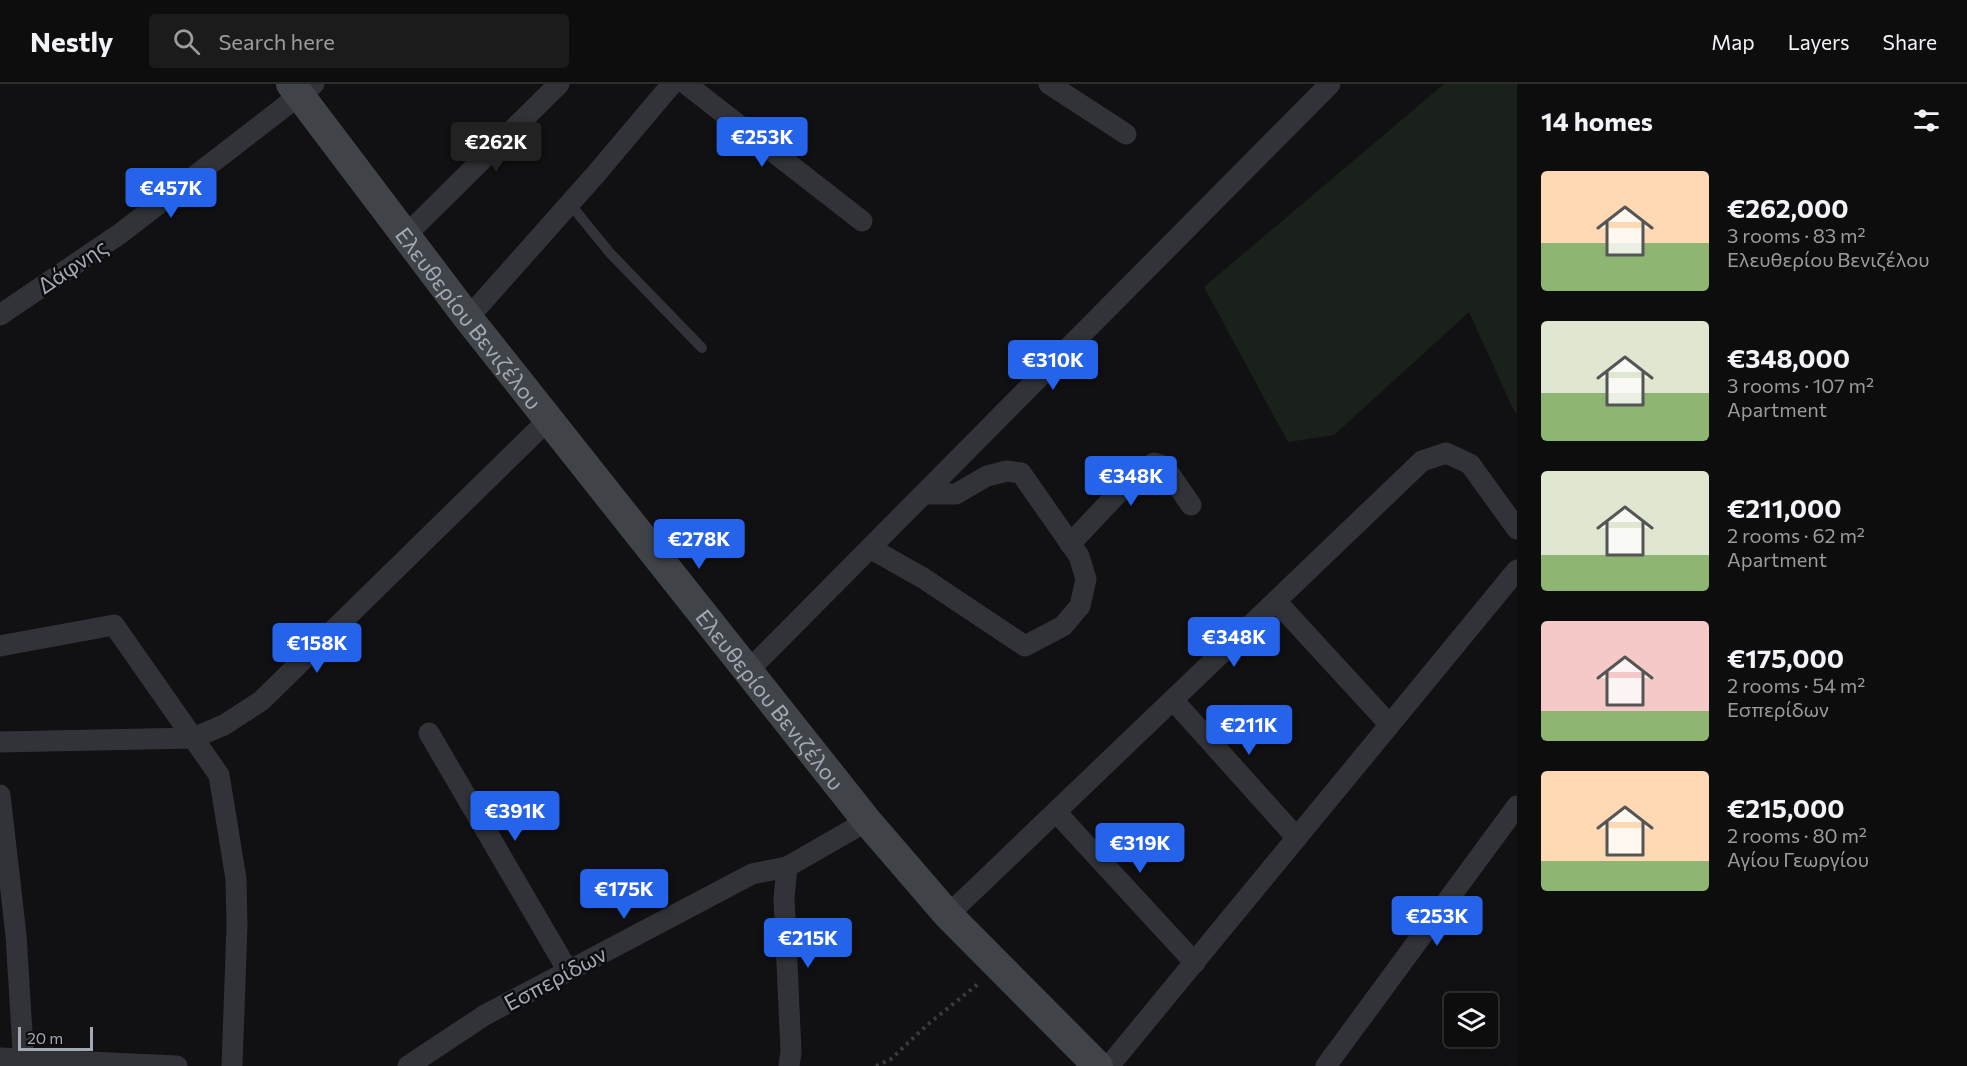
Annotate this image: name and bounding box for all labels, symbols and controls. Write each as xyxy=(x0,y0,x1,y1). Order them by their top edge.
search box xyxy=(149,14,569,68)
text: Nestly xyxy=(30,24,113,58)
icon: search xyxy=(170,25,203,58)
text: Search here xyxy=(218,28,335,55)
text: Map xyxy=(1711,29,1755,54)
text: Layers xyxy=(1788,29,1850,54)
text: Share xyxy=(1883,29,1937,54)
icon: filters xyxy=(1910,104,1943,137)
text: 14 homes xyxy=(1541,105,1653,136)
pin: €253K xyxy=(720,117,804,168)
pin: €262K xyxy=(454,122,538,173)
text: €253K xyxy=(731,124,793,148)
text: €262K xyxy=(465,129,527,153)
pin: €457K xyxy=(129,168,213,219)
text: €457K xyxy=(140,175,202,199)
text: €262,000 xyxy=(1727,192,1849,223)
icon: home xyxy=(1589,195,1661,267)
street label: Ελευθερίου Βενιζέλου xyxy=(390,222,548,414)
text: 3 rooms · 83 m² xyxy=(1727,223,1866,247)
street label: Δάφνης xyxy=(32,233,112,299)
text: Ελευθερίου Βενιζέλου xyxy=(1727,247,1929,271)
pin: €310K xyxy=(1011,340,1095,391)
text: €348,000 xyxy=(1727,342,1850,373)
icon: home xyxy=(1589,345,1661,417)
text: €310K xyxy=(1022,347,1084,371)
text: 3 rooms · 107 m² xyxy=(1727,373,1874,397)
text: Apartment xyxy=(1727,397,1827,421)
pin: €348K xyxy=(1089,456,1173,507)
text: €348K xyxy=(1099,463,1163,487)
text: €211,000 xyxy=(1727,492,1842,523)
icon: home xyxy=(1589,495,1661,567)
pin: €278K xyxy=(657,519,741,570)
text: 2 rooms · 62 m² xyxy=(1727,523,1865,547)
text: €278K xyxy=(668,526,730,550)
text: Apartment xyxy=(1727,547,1827,571)
street label: Ελευθερίου Βενιζέλου xyxy=(691,604,850,795)
pin: €348K xyxy=(1192,617,1276,668)
pin: €158K xyxy=(275,623,359,674)
text: €348K xyxy=(1202,624,1266,648)
text: €158K xyxy=(286,630,348,654)
text: €175,000 xyxy=(1727,642,1844,673)
icon: home xyxy=(1589,645,1661,717)
text: 2 rooms · 54 m² xyxy=(1727,673,1865,697)
text: Εσπερίδων xyxy=(1727,697,1829,721)
pin: €211K xyxy=(1207,705,1291,756)
text: €211K xyxy=(1220,712,1278,736)
pin: €391K xyxy=(473,791,557,842)
text: €215,000 xyxy=(1727,792,1845,823)
icon: home xyxy=(1589,795,1661,867)
text: €391K xyxy=(484,798,546,822)
pin: €319K xyxy=(1098,823,1182,874)
text: 2 rooms · 80 m² xyxy=(1727,823,1867,847)
text: €319K xyxy=(1109,830,1171,854)
text: Αγίου Γεωργίου xyxy=(1727,847,1869,871)
pin: €175K xyxy=(582,869,666,920)
text: €175K xyxy=(594,876,654,900)
pin: €253K xyxy=(1395,896,1479,947)
text: €253K xyxy=(1406,903,1468,927)
pin: €215K xyxy=(766,918,850,969)
text: €215K xyxy=(778,925,838,949)
street label: Εσπερίδων xyxy=(499,940,611,1016)
map controls xyxy=(1444,993,1498,1047)
button: layers xyxy=(1444,993,1498,1047)
scale bar xyxy=(18,1024,93,1052)
text: 20 m xyxy=(27,1028,63,1047)

